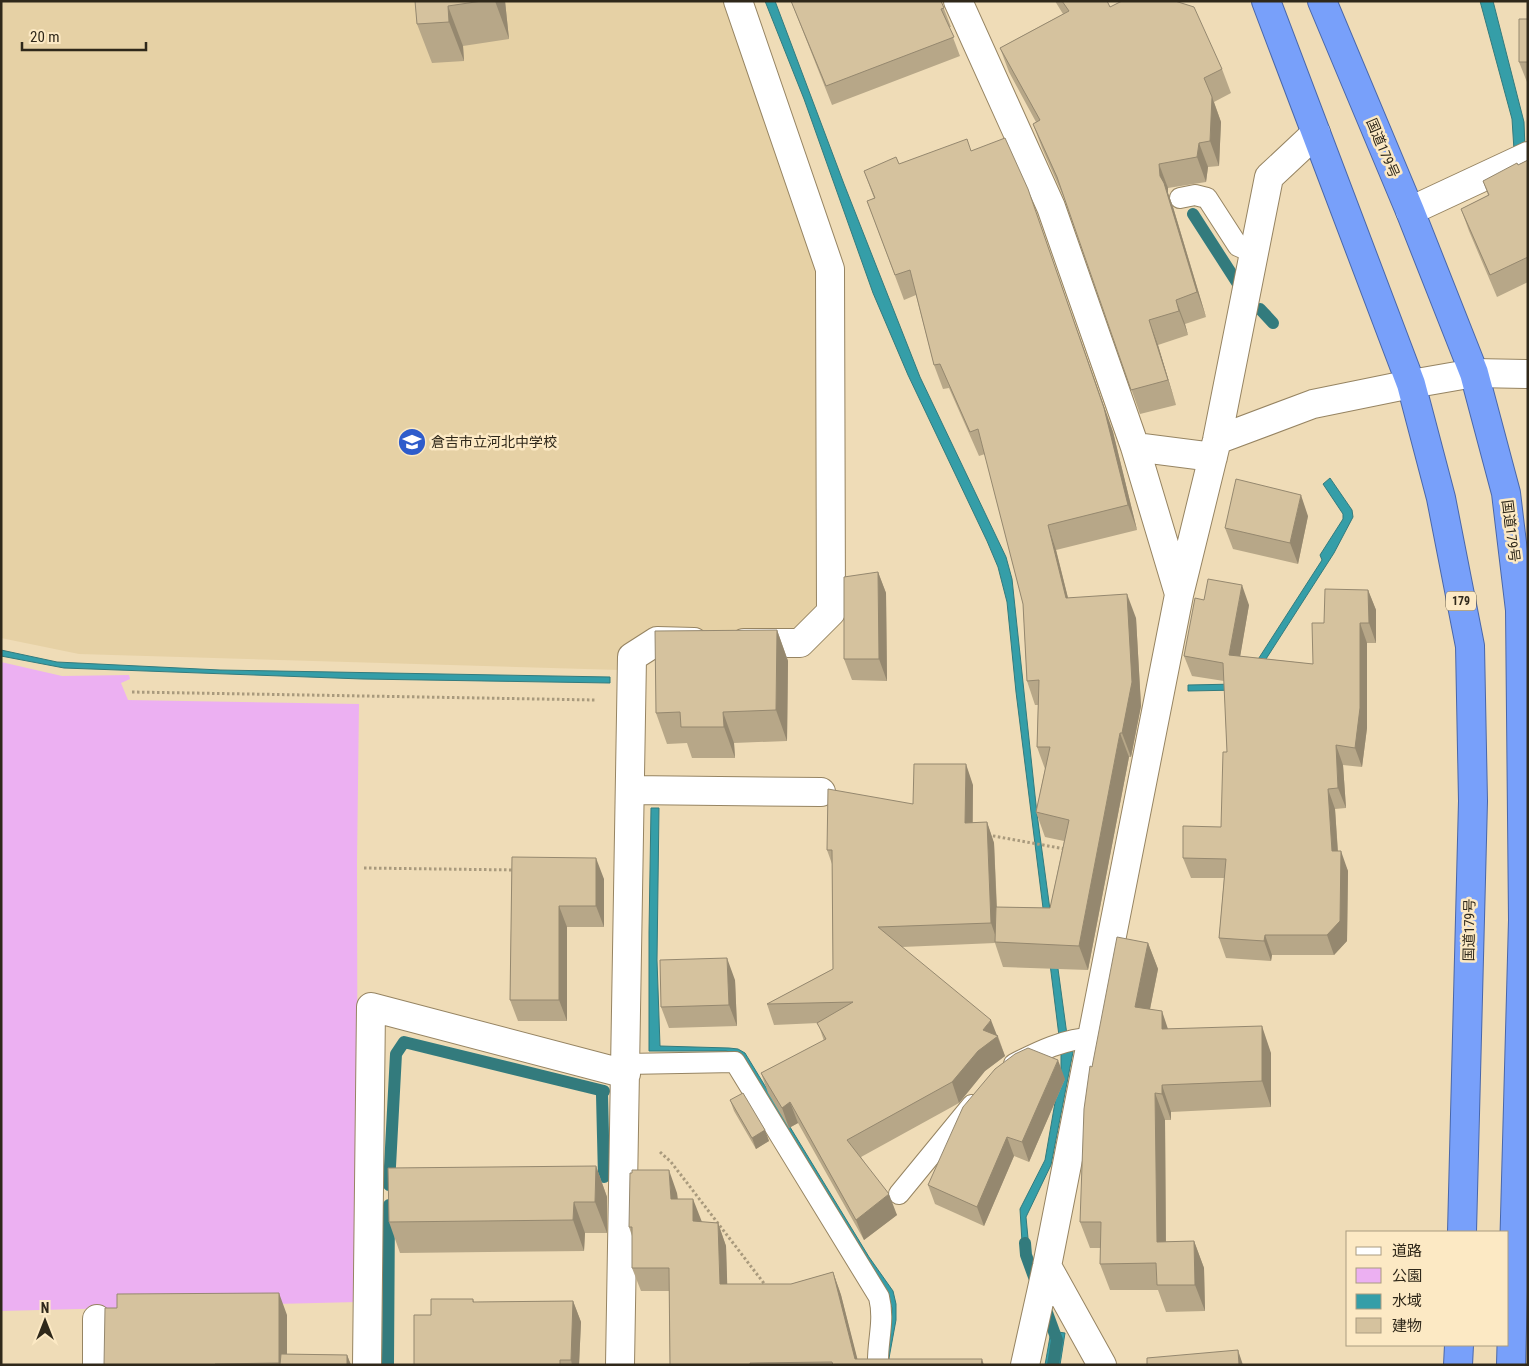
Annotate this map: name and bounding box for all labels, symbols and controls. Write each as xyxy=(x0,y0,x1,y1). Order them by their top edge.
scale bar xyxy=(22,20,146,52)
text: 20 m xyxy=(30,28,60,46)
street label: 国道179号 xyxy=(1363,116,1403,180)
school or university icon: 倉吉市立河北中学校 xyxy=(397,427,427,457)
place label: 倉吉市立河北中学校 xyxy=(431,434,557,450)
street label: 国道179号 xyxy=(1499,499,1523,563)
road number: 179 xyxy=(1446,592,1476,610)
street label: 国道179号 xyxy=(1460,898,1478,962)
legend xyxy=(1346,1231,1509,1346)
text: 道路 xyxy=(1392,1242,1422,1260)
text: 公園 xyxy=(1392,1267,1422,1285)
text: 水域 xyxy=(1392,1292,1422,1310)
north arrow xyxy=(20,1296,70,1346)
text: N xyxy=(41,1300,49,1316)
text: 建物 xyxy=(1392,1317,1422,1335)

